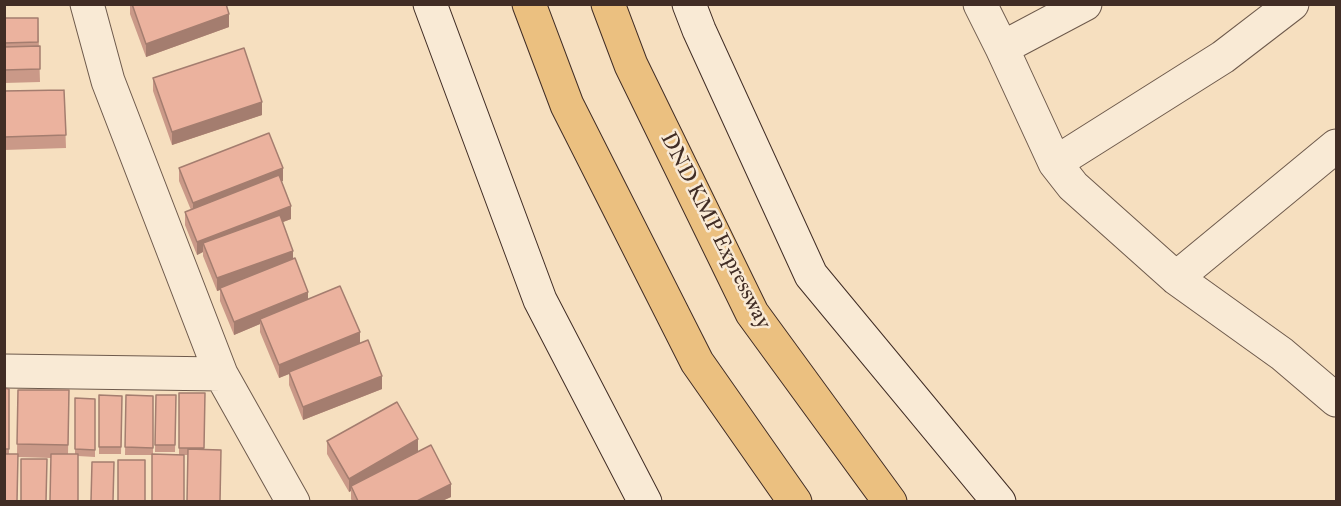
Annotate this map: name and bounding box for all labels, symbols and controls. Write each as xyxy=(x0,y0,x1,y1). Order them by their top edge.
street label: DND KMP Expressway xyxy=(654,128,776,334)

